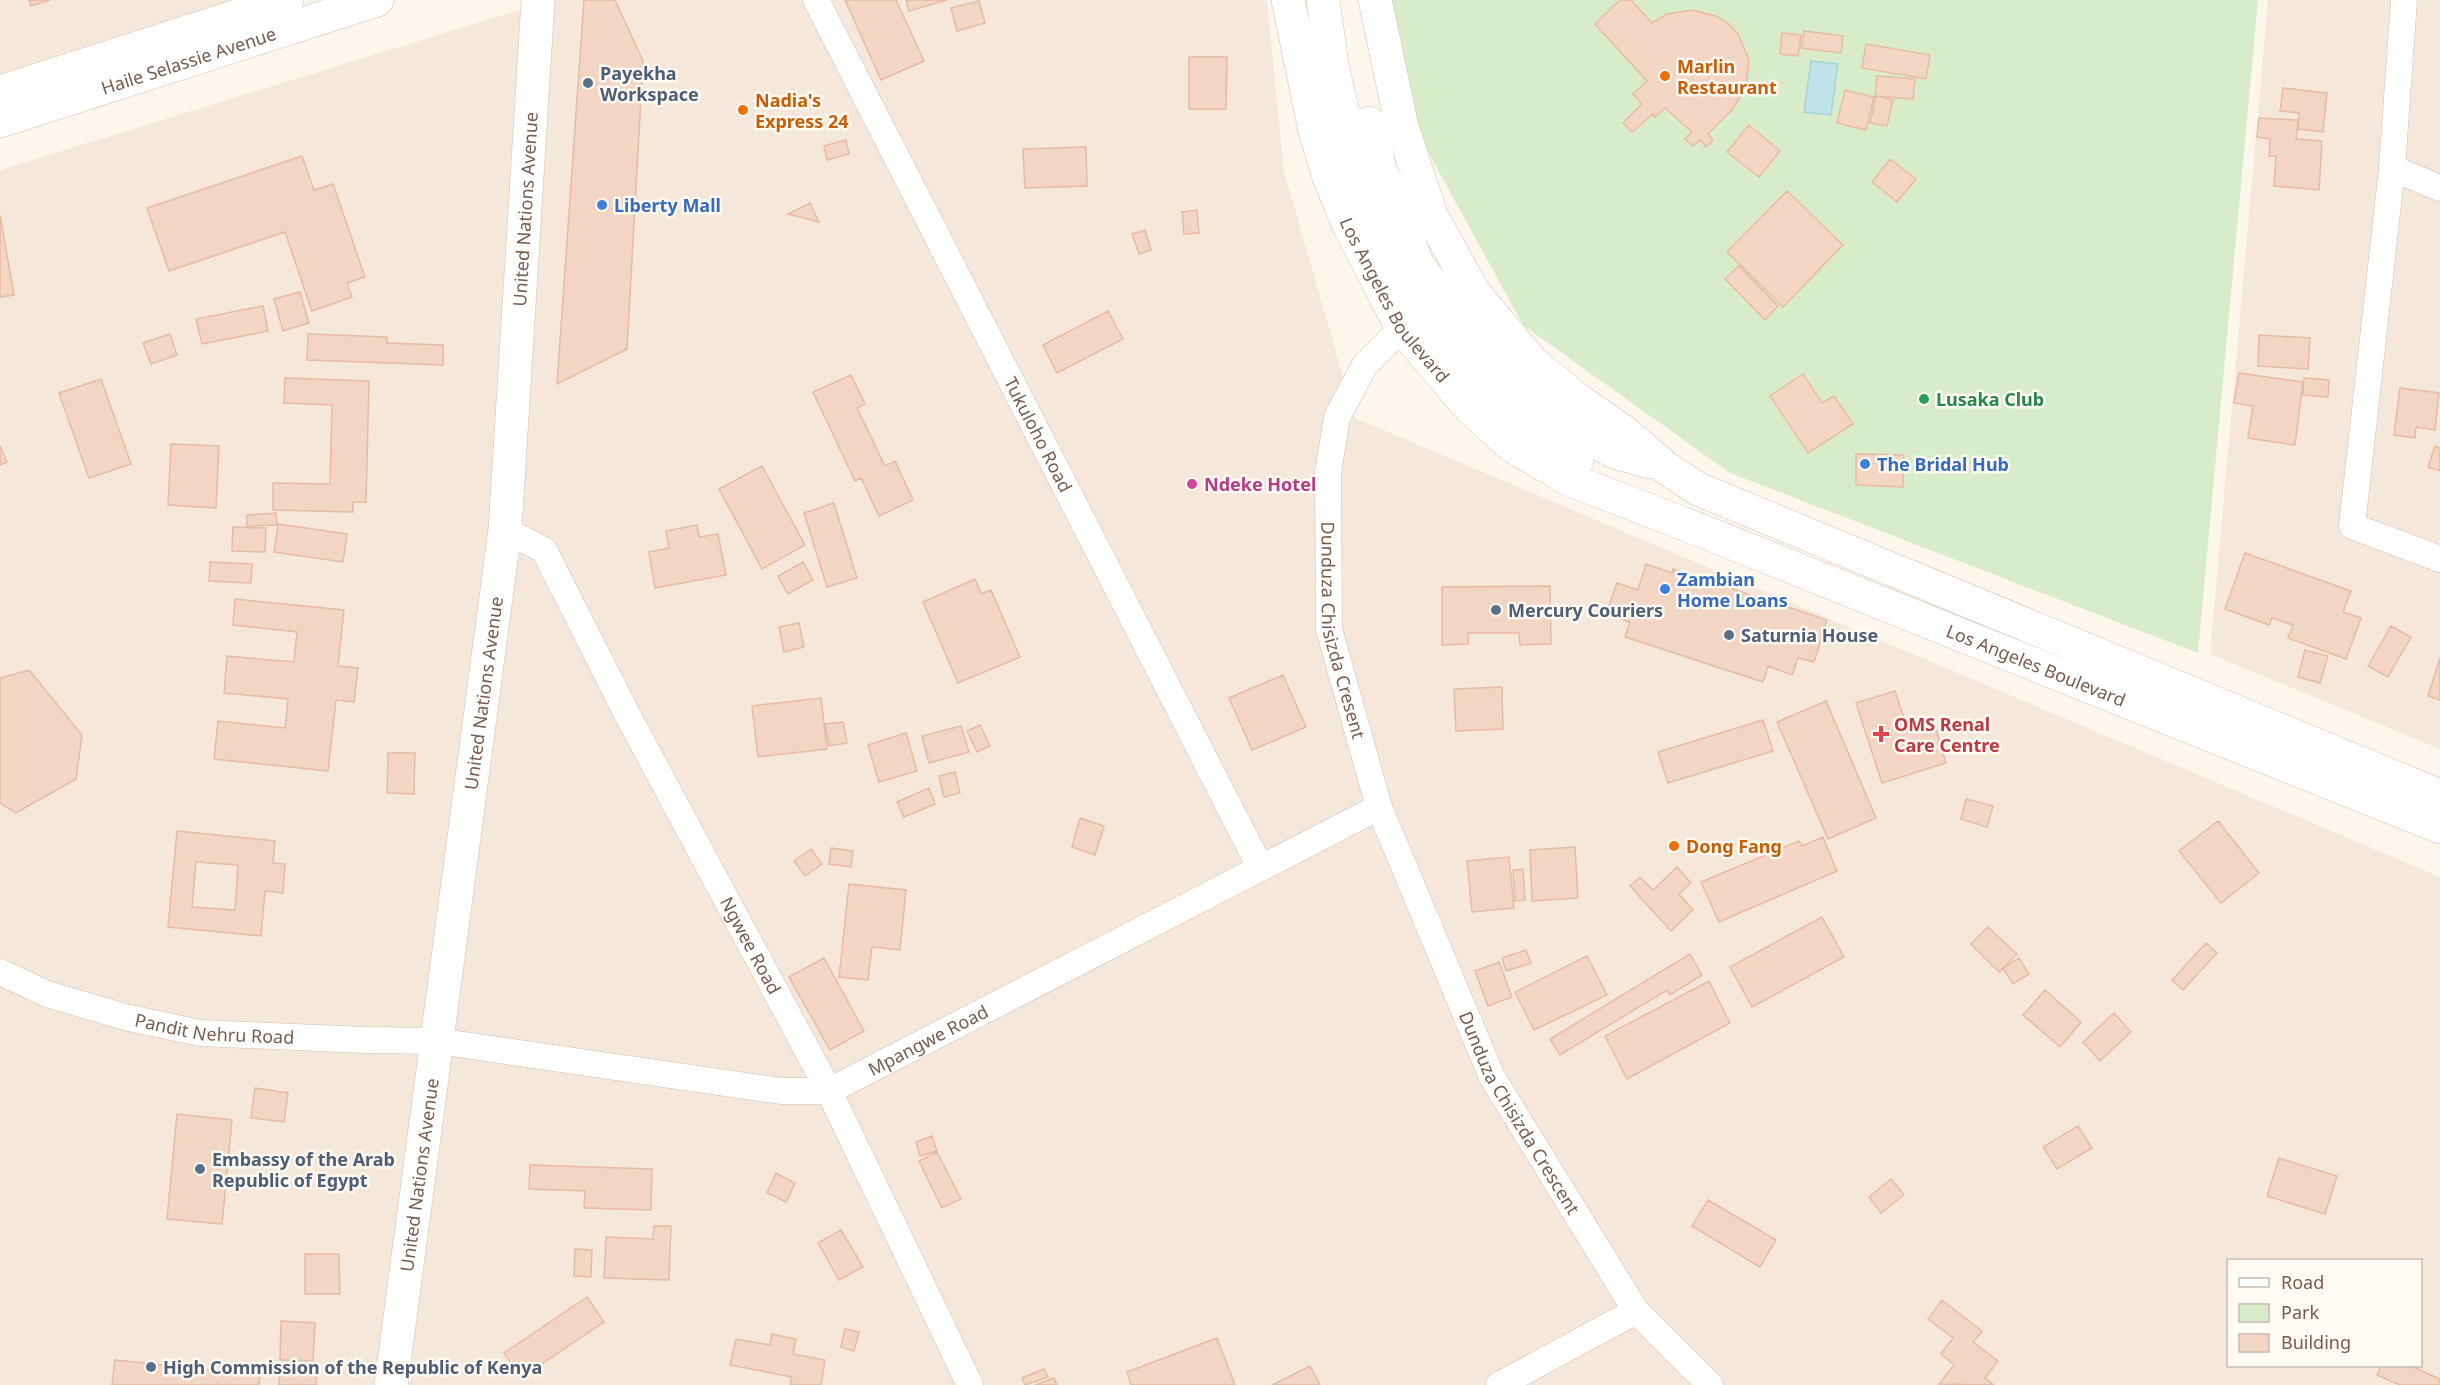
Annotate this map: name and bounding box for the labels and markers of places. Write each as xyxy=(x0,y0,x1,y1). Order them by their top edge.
place label: Marlin Restaurant xyxy=(1677,54,1777,99)
place label: Payekha Workspace xyxy=(600,61,699,106)
marker: Marlin Restaurant xyxy=(1658,69,1672,83)
marker: Payekha Workspace xyxy=(581,76,595,90)
place label: Nadia's Express 24 xyxy=(755,88,849,133)
marker: Nadia's Express 24 xyxy=(736,103,750,117)
place label: Liberty Mall xyxy=(614,193,721,217)
marker: Liberty Mall xyxy=(595,198,609,212)
place label: Lusaka Club xyxy=(1936,387,2044,411)
marker: Lusaka Club xyxy=(1917,392,1931,406)
place label: The Bridal Hub xyxy=(1877,452,2009,476)
marker: The Bridal Hub xyxy=(1858,457,1872,471)
place label: Ndeke Hotel xyxy=(1204,472,1316,496)
marker: Ndeke Hotel xyxy=(1185,477,1199,491)
place label: Zambian Home Loans xyxy=(1677,567,1788,612)
marker: Zambian Home Loans xyxy=(1658,582,1672,596)
place label: Mercury Couriers xyxy=(1508,598,1663,622)
marker: Mercury Couriers xyxy=(1489,603,1503,617)
place label: Saturnia House xyxy=(1741,623,1878,647)
marker: Saturnia House xyxy=(1722,628,1736,642)
place label: OMS Renal Care Centre xyxy=(1894,712,2000,757)
marker: OMS Renal Care Centre xyxy=(1872,725,1890,743)
place label: Dong Fang xyxy=(1686,834,1782,858)
marker: Dong Fang xyxy=(1667,839,1681,853)
place label: Embassy of the Arab Republic of Egypt xyxy=(212,1147,395,1192)
marker: Embassy of the Arab Republic of Egypt xyxy=(193,1162,207,1176)
place label: High Commission of the Republic of Kenya xyxy=(163,1355,542,1379)
marker: High Commission of the Republic of Kenya xyxy=(144,1360,158,1374)

